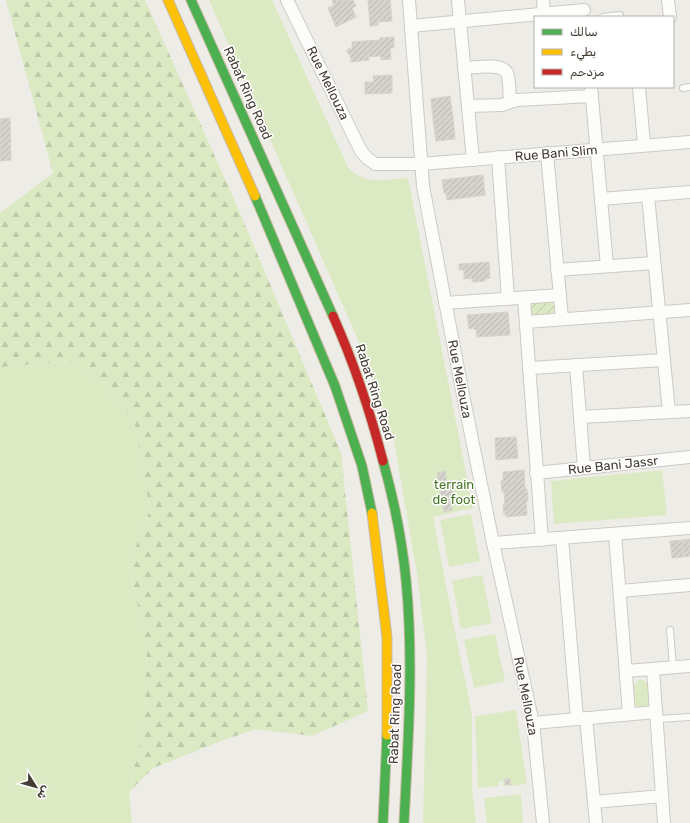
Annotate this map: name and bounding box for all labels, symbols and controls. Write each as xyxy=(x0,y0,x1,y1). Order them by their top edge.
legend xyxy=(534,16,674,88)
text: سالك xyxy=(570,25,598,39)
street label: Rabat Ring Road xyxy=(220,44,275,142)
street label: Rue Mellouza xyxy=(304,44,352,122)
text: بطيء xyxy=(570,45,596,61)
text: مزدحم xyxy=(570,65,605,80)
street label: Rue Bani Slim xyxy=(514,142,598,164)
street label: Rue Mellouza xyxy=(445,338,475,420)
street label: Rabat Ring Road xyxy=(351,342,398,442)
street label: Rue Bani Jassr xyxy=(567,453,659,477)
park label: terrain de foot xyxy=(433,477,475,507)
street label: Rue Mellouza xyxy=(511,655,541,737)
street label: Rabat Ring Road xyxy=(386,664,405,764)
north arrow xyxy=(16,767,56,807)
text: ش xyxy=(34,783,53,802)

